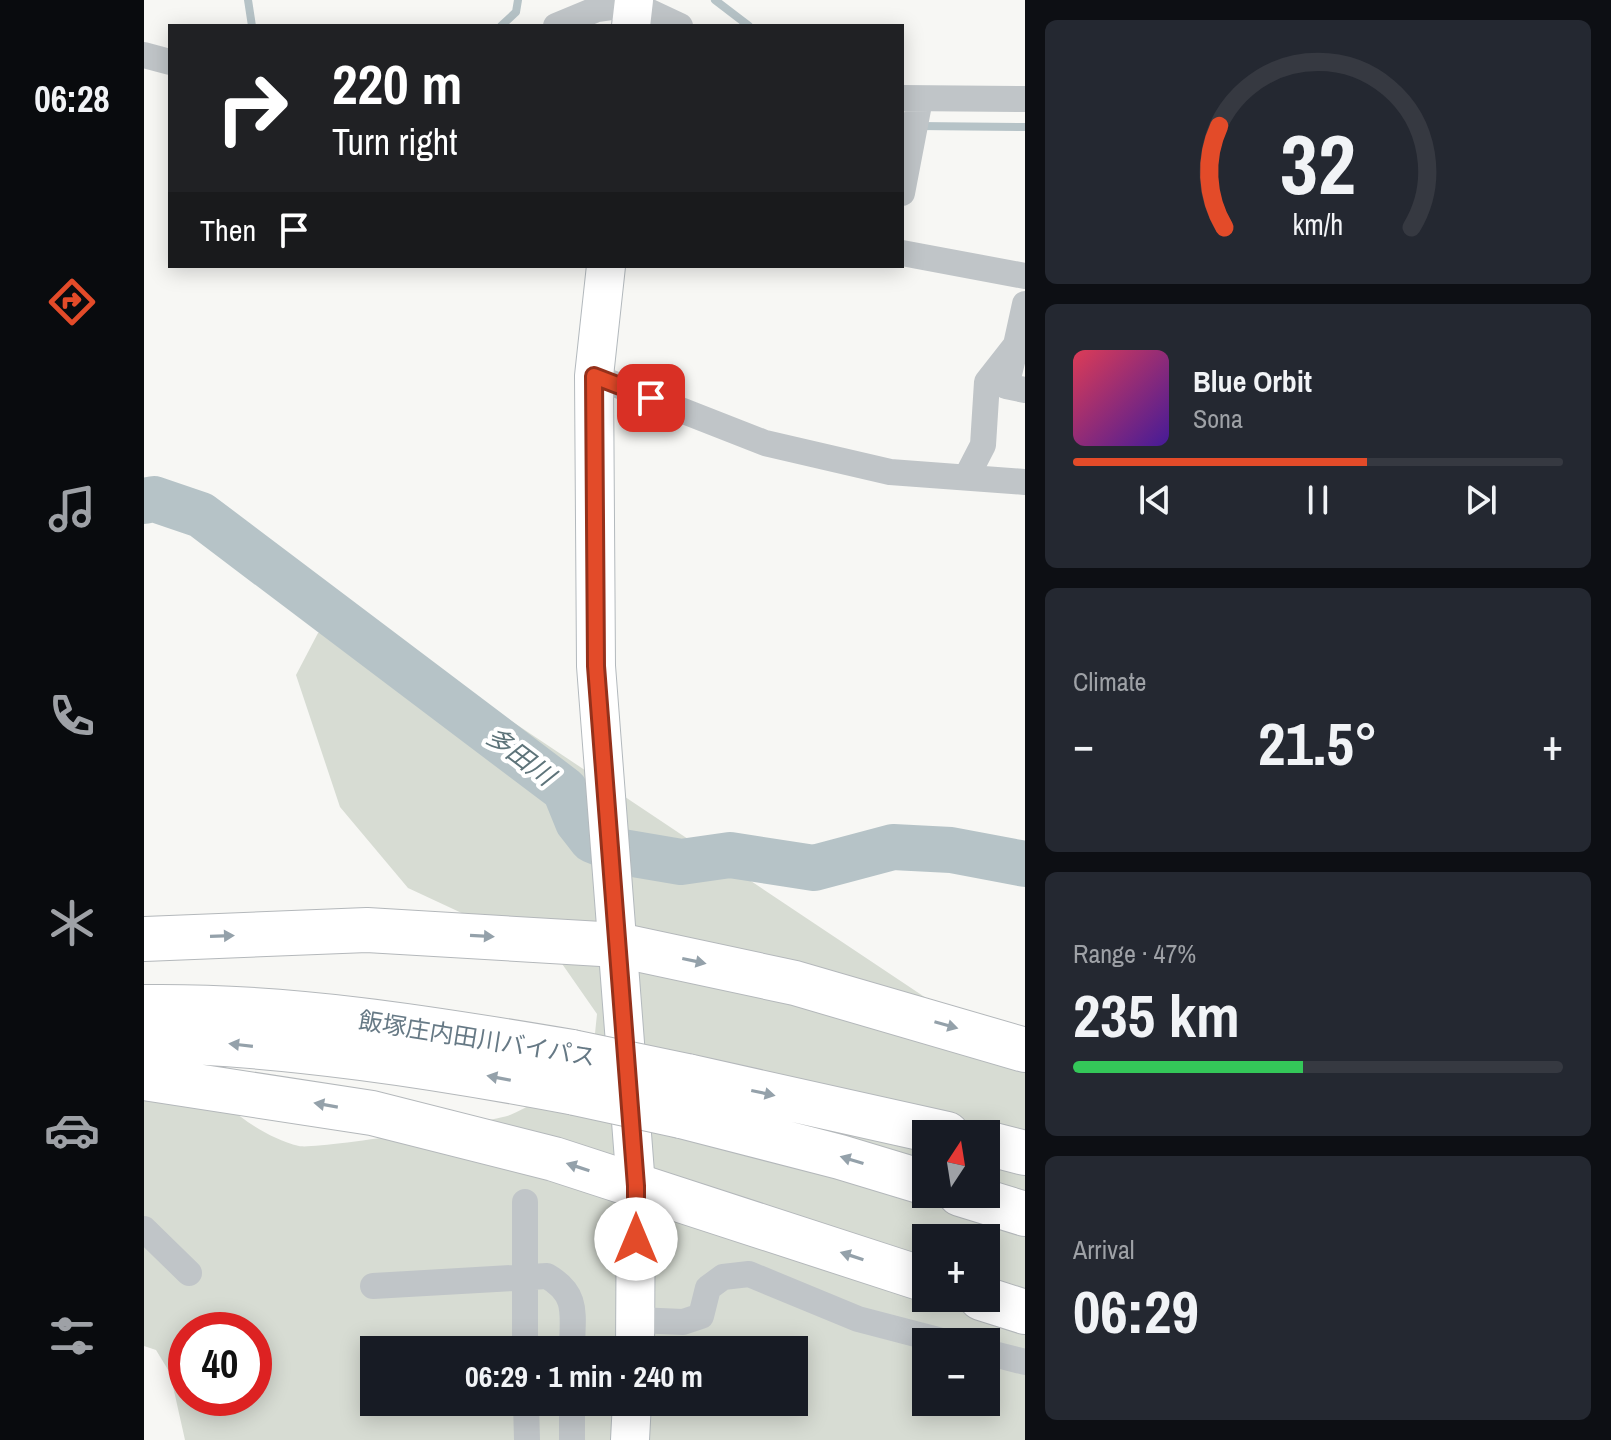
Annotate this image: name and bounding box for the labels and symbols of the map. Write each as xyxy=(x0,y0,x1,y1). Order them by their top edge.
pin xyxy=(617,364,685,432)
water label: 多田川 xyxy=(479,718,564,795)
one-way arrow xyxy=(210,929,235,942)
one-way arrow xyxy=(470,929,495,942)
one-way arrow xyxy=(682,955,707,968)
street label: 飯塚庄内田川バイパス xyxy=(356,1003,598,1073)
one-way arrow xyxy=(935,1019,959,1032)
one-way arrow xyxy=(228,1039,253,1052)
one-way arrow xyxy=(486,1072,511,1084)
one-way arrow xyxy=(751,1087,776,1100)
one-way arrow xyxy=(313,1098,338,1111)
north arrow xyxy=(912,1120,1000,1208)
one-way arrow xyxy=(839,1153,863,1166)
one-way arrow xyxy=(566,1160,590,1172)
position arrow xyxy=(594,1197,678,1281)
one-way arrow xyxy=(840,1249,864,1262)
speed limit sign: 40 xyxy=(168,1312,272,1416)

